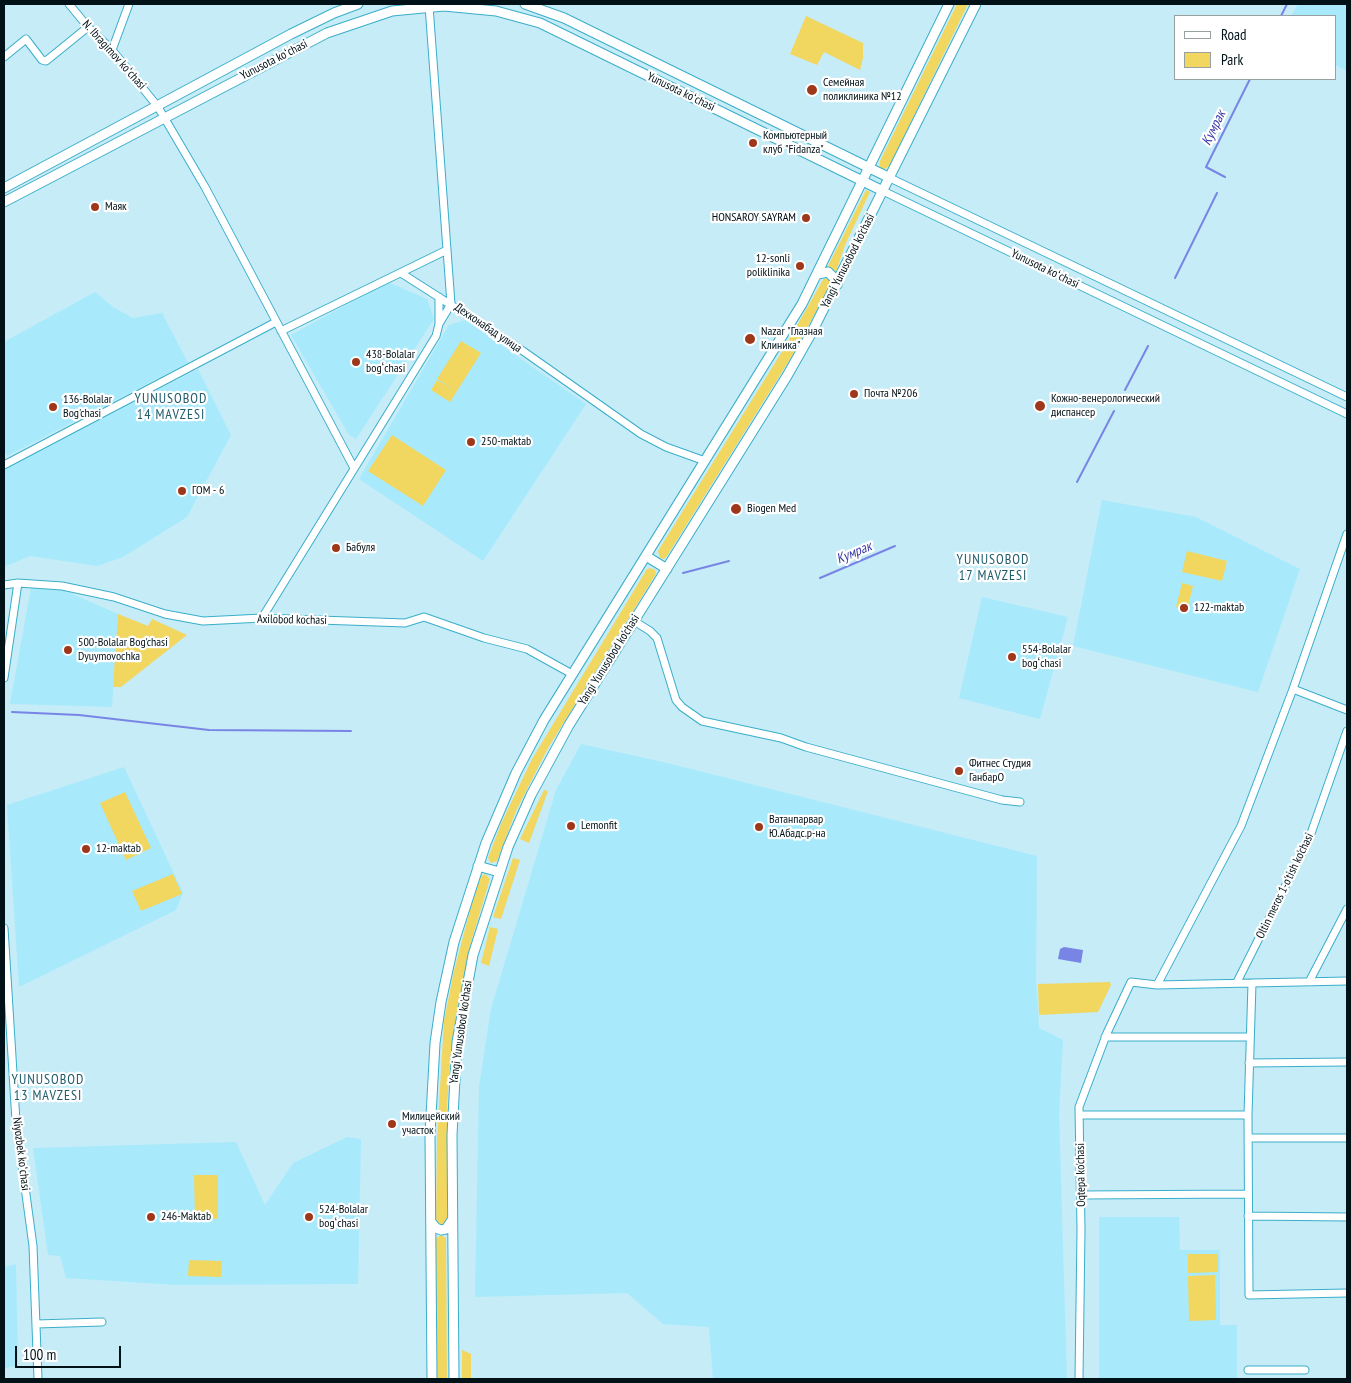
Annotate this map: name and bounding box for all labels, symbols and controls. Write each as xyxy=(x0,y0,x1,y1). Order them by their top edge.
legend xyxy=(1174,15,1336,80)
street label: N. Ibragimov koʻchasi xyxy=(79,17,149,93)
text: Road xyxy=(1221,25,1247,44)
street label: Yunusota koʻchasi xyxy=(238,37,310,83)
text: Park xyxy=(1221,50,1243,69)
street label: Yunusota koʻchasi xyxy=(645,69,717,115)
place label: Семейная поликлиника №12 xyxy=(823,76,902,104)
marker: Семейная поликлиника №12 xyxy=(805,83,819,97)
water label: Кумрак xyxy=(1198,108,1230,148)
place label: Компьютерный клуб "Fidanza" xyxy=(763,129,827,157)
marker: Компьютерный клуб "Fidanza" xyxy=(747,137,759,149)
place label: Маяк xyxy=(105,200,127,214)
marker: Маяк xyxy=(89,201,101,213)
place label: HONSAROY SAYRAM xyxy=(712,211,796,225)
street label: Yangi Yunusobod ko'chasi xyxy=(818,211,878,311)
marker: HONSAROY SAYRAM xyxy=(800,212,812,224)
street label: Yunusota koʻchasi xyxy=(1009,246,1081,292)
place label: 12-sonli poliklinika xyxy=(747,252,790,280)
marker: 12-sonli poliklinika xyxy=(794,260,806,272)
street label: Дехконабад улица xyxy=(452,300,524,356)
place label: Nazar "Глазная Клиника" xyxy=(761,325,822,353)
marker: Nazar "Глазная Клиника" xyxy=(743,332,757,346)
place label: 438-Bolalar bogʻchasi xyxy=(366,348,415,376)
marker: 438-Bolalar bogʻchasi xyxy=(350,356,362,368)
place label: Почта №206 xyxy=(864,387,918,401)
marker: Почта №206 xyxy=(848,388,860,400)
district label: YUNUSOBOD 14 MAVZESI xyxy=(133,391,209,424)
place label: Кожно-венерологический диспансер xyxy=(1051,392,1160,420)
place label: 136-Bolalar Bog'chasi xyxy=(63,393,112,421)
marker: Кожно-венерологический диспансер xyxy=(1033,399,1047,413)
marker: 136-Bolalar Bog'chasi xyxy=(47,401,59,413)
place label: 250-maktab xyxy=(481,435,531,449)
marker: 250-maktab xyxy=(465,436,477,448)
place label: ГОМ - 6 xyxy=(192,484,224,498)
marker: ГОМ - 6 xyxy=(176,485,188,497)
marker: Biogen Med xyxy=(729,502,743,516)
place label: Biogen Med xyxy=(747,502,796,516)
water label: Кумрак xyxy=(834,538,874,568)
place label: Бабуля xyxy=(346,541,375,555)
marker: Бабуля xyxy=(330,542,342,554)
district label: YUNUSOBOD 17 MAVZESI xyxy=(955,552,1031,584)
place label: 122-maktab xyxy=(1194,601,1244,615)
marker: 122-maktab xyxy=(1178,602,1190,614)
street label: Axilobod kochasi xyxy=(257,612,327,628)
street label: Yangi Yunusobod ko'chasi xyxy=(575,612,643,708)
place label: 500-Bolalar Bog'chasi Dyuymovochka xyxy=(78,636,168,664)
place label: 554-Bolalar bogʻchasi xyxy=(1022,643,1071,671)
marker: 500-Bolalar Bog'chasi Dyuymovochka xyxy=(62,644,74,656)
marker: 554-Bolalar bogʻchasi xyxy=(1006,651,1018,663)
place label: Фитнес Студия ГанбарО xyxy=(969,757,1031,785)
marker: Фитнес Студия ГанбарО xyxy=(953,765,965,777)
place label: Ватанпарвар Ю.Абадс.р-на xyxy=(769,813,826,841)
place label: Lemonfit xyxy=(581,819,617,833)
marker: Lemonfit xyxy=(565,820,577,832)
marker: Ватанпарвар Ю.Абадс.р-на xyxy=(753,821,765,833)
street label: Oltin meros 1-o'tish ko'chasi xyxy=(1253,831,1317,941)
place label: 12-maktab xyxy=(96,842,141,856)
marker: 12-maktab xyxy=(80,843,92,855)
street label: Yangi Yunusobod ko'chasi xyxy=(447,979,475,1085)
district label: YUNUSOBOD 13 MAVZESI xyxy=(10,1072,86,1104)
place label: Милицейский участок xyxy=(402,1110,460,1138)
street label: Niyozbek koʻchasi xyxy=(9,1117,33,1191)
marker: Милицейский участок xyxy=(386,1118,398,1130)
street label: Oqtepa ko'chasi xyxy=(1073,1143,1089,1207)
place label: 524-Bolalar bogʻchasi xyxy=(319,1203,368,1231)
place label: 246-Maktab xyxy=(161,1210,211,1224)
marker: 246-Maktab xyxy=(145,1211,157,1223)
marker: 524-Bolalar bogʻchasi xyxy=(303,1211,315,1223)
scale bar xyxy=(18,1336,124,1368)
text: 100 m xyxy=(23,1345,56,1364)

